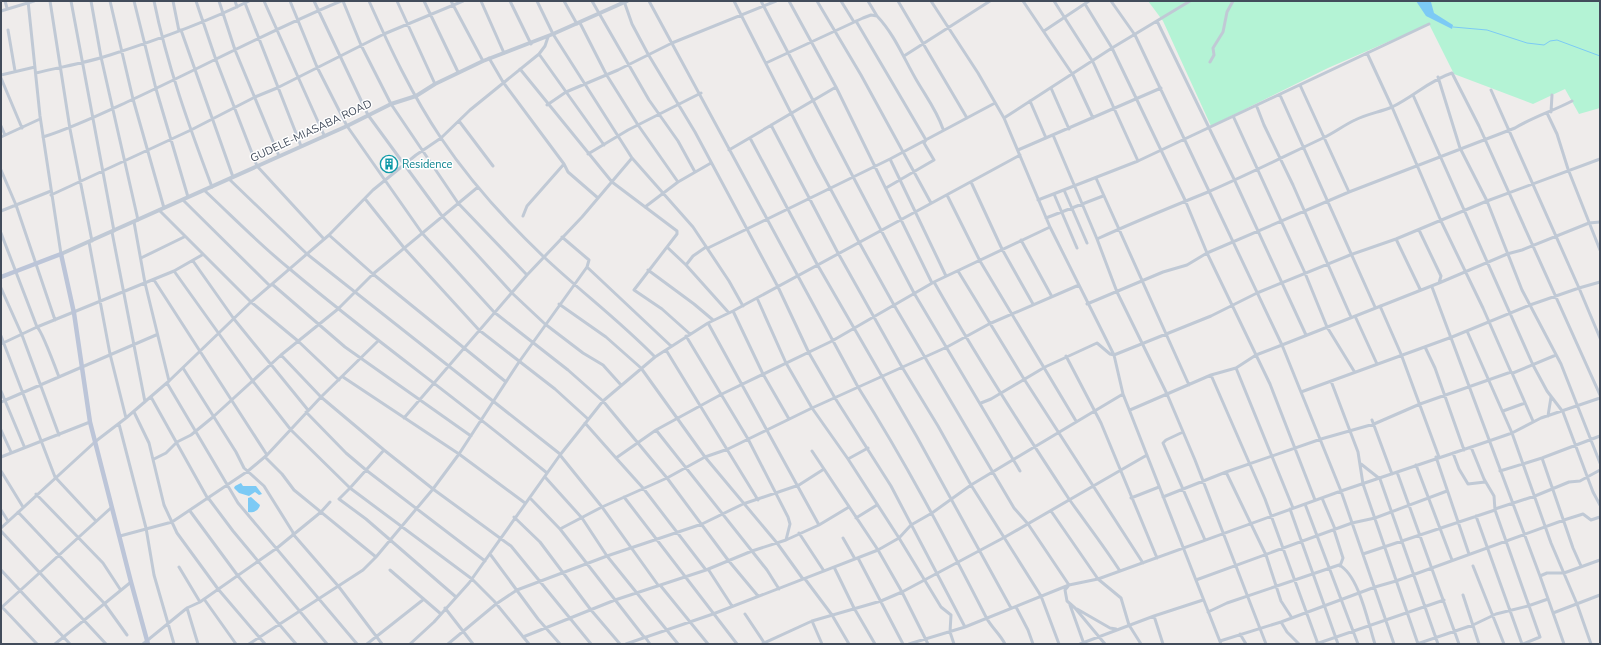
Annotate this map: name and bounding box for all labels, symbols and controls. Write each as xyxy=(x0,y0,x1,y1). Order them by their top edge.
street label: GUDELE-MIASABA ROAD xyxy=(248,96,374,166)
building icon: Residence xyxy=(379,154,399,174)
place label: Residence xyxy=(402,157,452,172)

